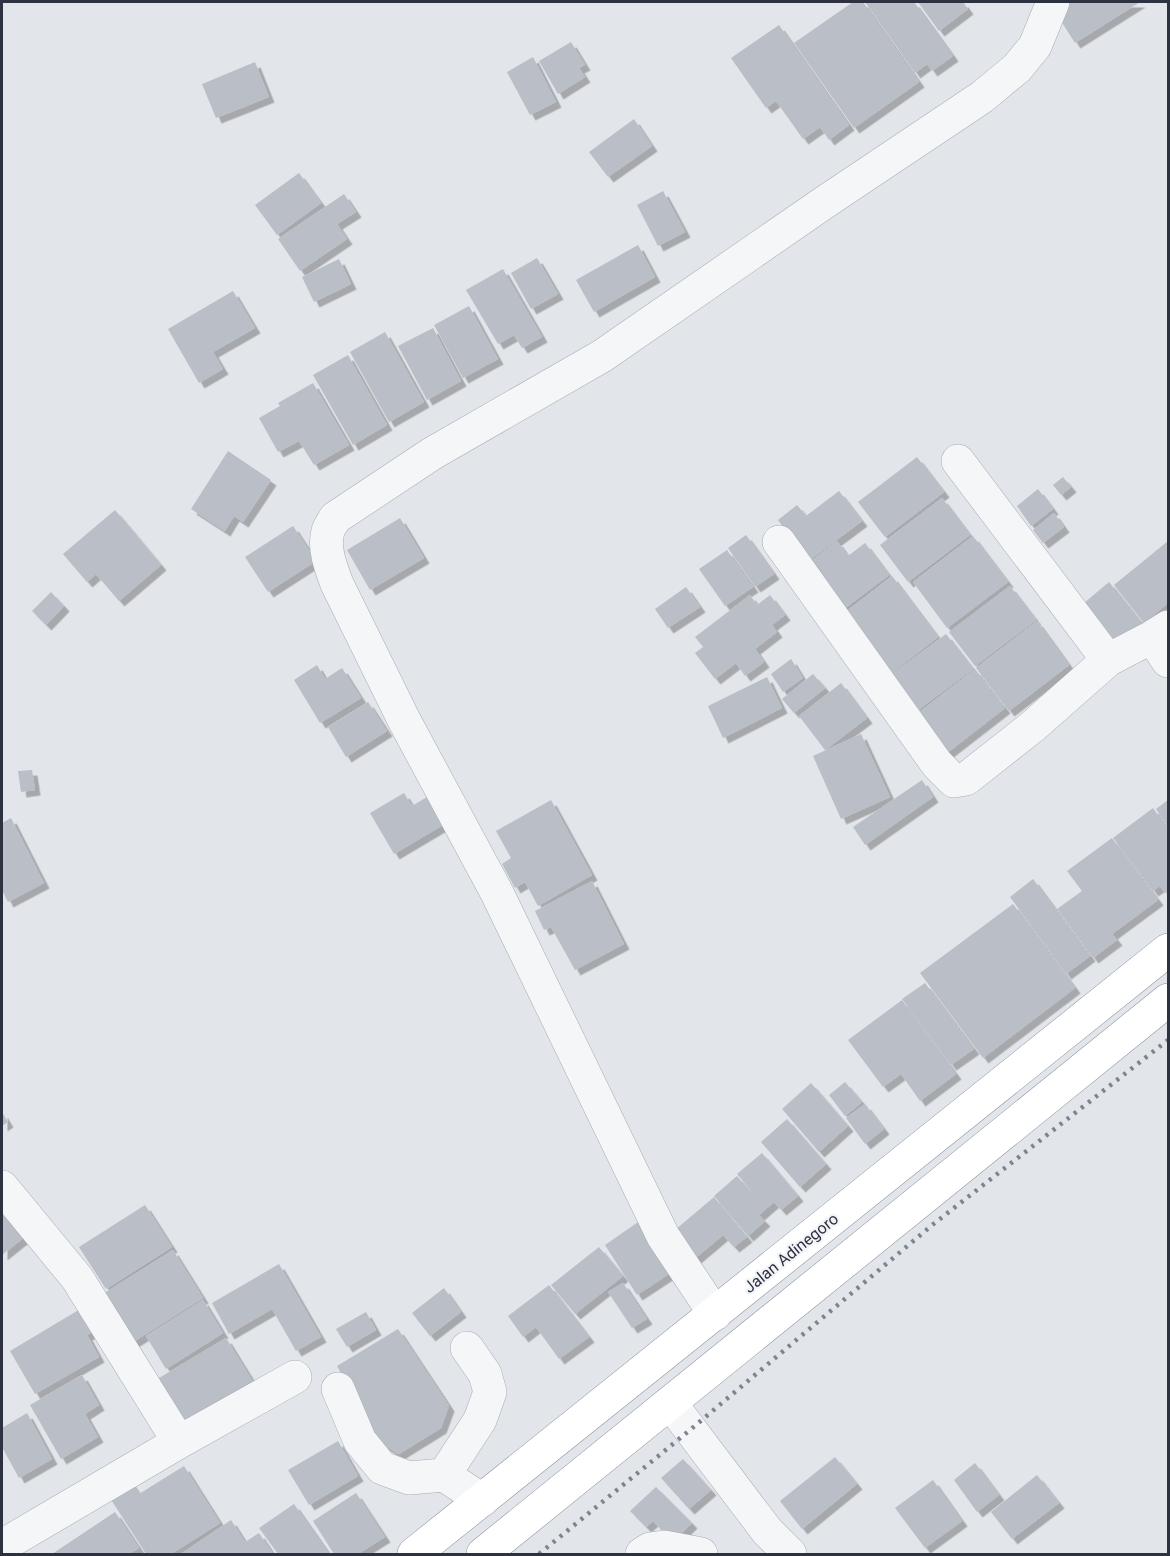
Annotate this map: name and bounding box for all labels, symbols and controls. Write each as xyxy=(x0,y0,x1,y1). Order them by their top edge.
street label: Jalan Adinegoro xyxy=(740,1209,842,1297)

